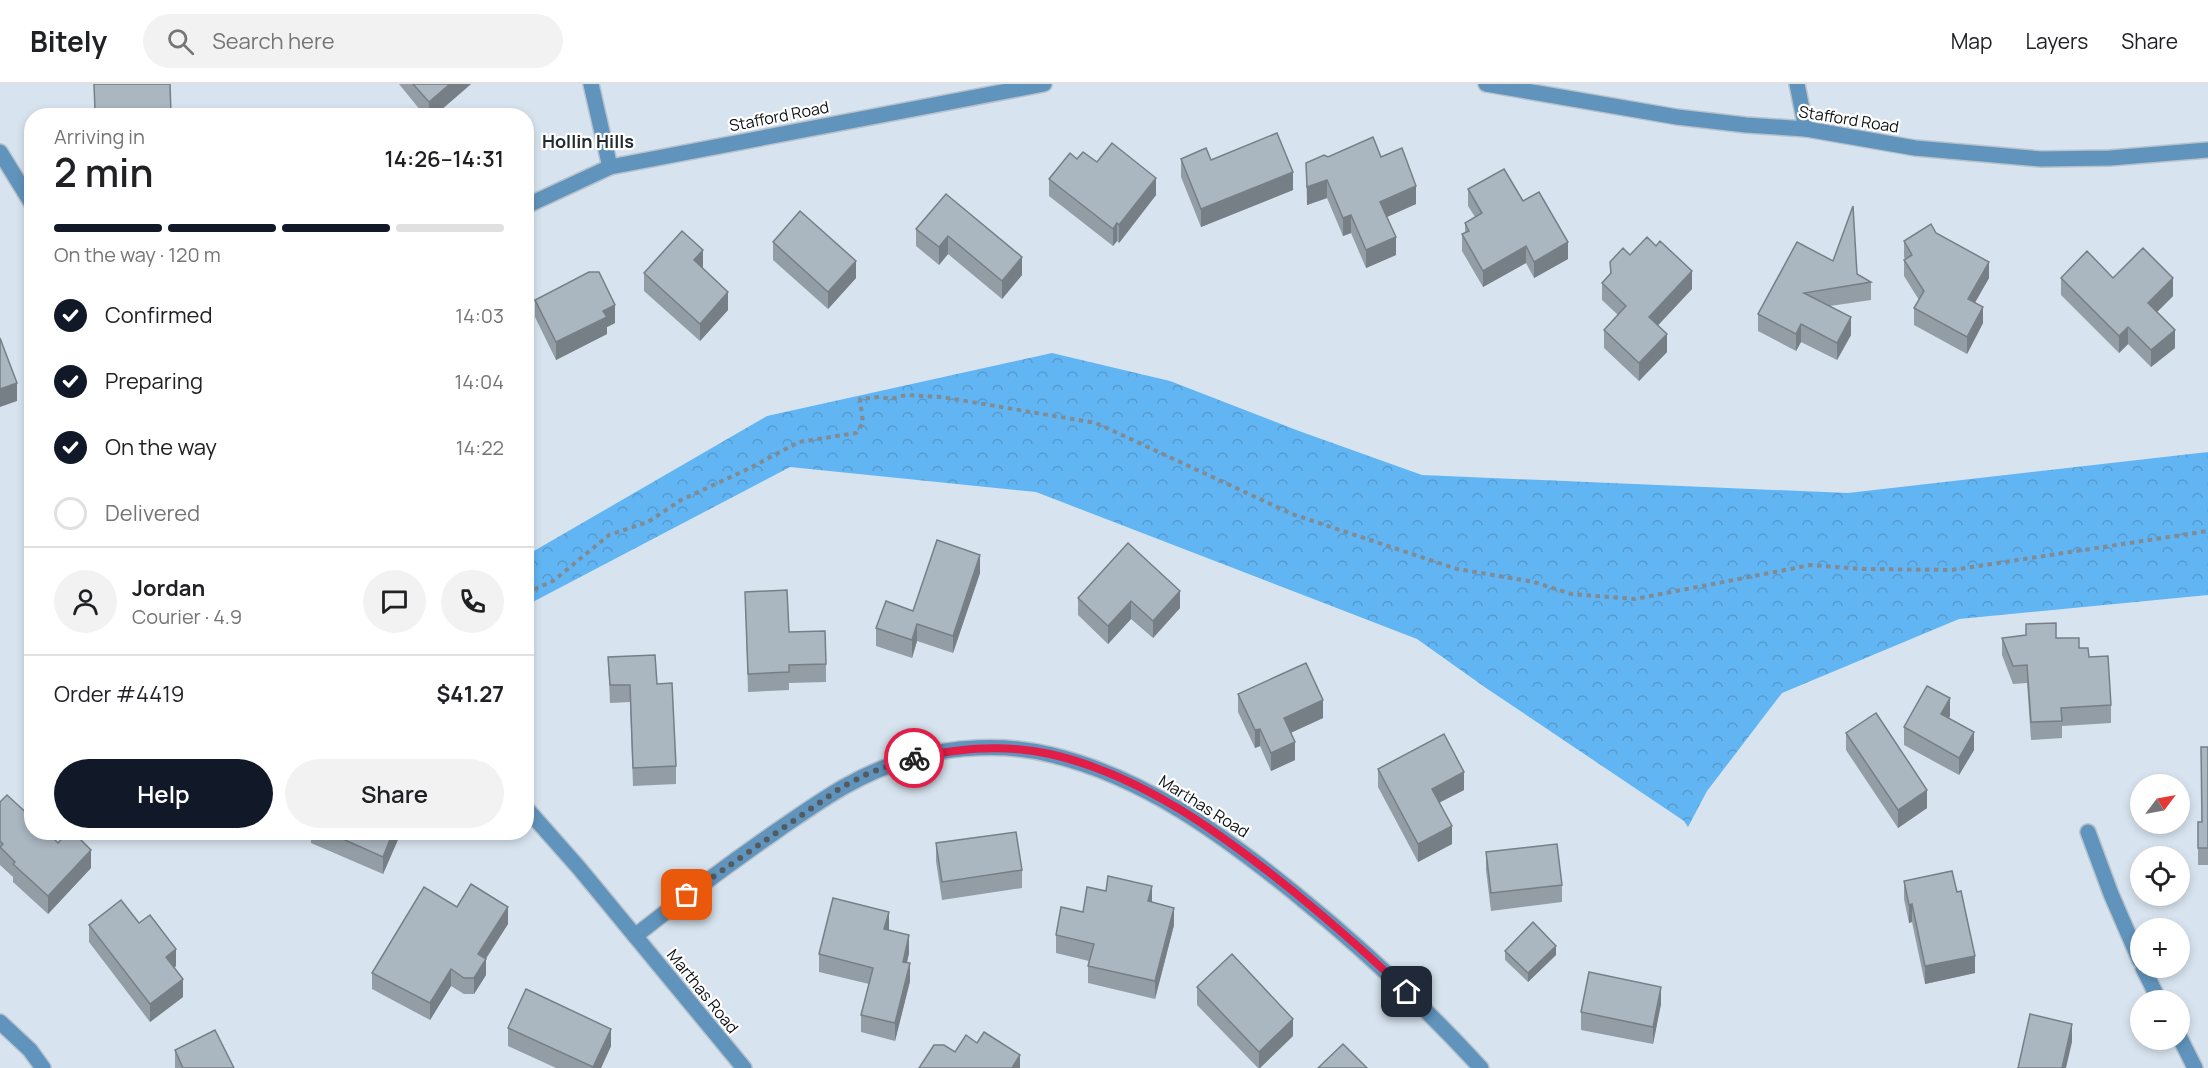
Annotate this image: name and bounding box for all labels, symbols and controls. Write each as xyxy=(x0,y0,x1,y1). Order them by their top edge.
search box xyxy=(143,14,563,68)
text: Bitely xyxy=(30,22,107,60)
icon: search xyxy=(164,25,197,58)
text: Search here xyxy=(212,26,335,56)
text: Map xyxy=(1951,27,1992,55)
text: Layers xyxy=(2025,27,2088,55)
text: Share xyxy=(2121,27,2178,55)
street label: Stafford Road xyxy=(727,96,831,136)
street label: Stafford Road xyxy=(1797,100,1901,138)
text: Arriving in xyxy=(54,123,145,150)
district label: Hollin Hills xyxy=(542,129,634,153)
text: 14:26–14:31 xyxy=(384,144,504,174)
text: 2 min xyxy=(54,145,153,199)
text: On the way · 120 m xyxy=(54,241,221,268)
icon: check xyxy=(54,299,87,332)
text: Confirmed xyxy=(105,300,213,330)
text: 14:03 xyxy=(455,302,504,329)
icon: check xyxy=(54,365,87,398)
text: Preparing xyxy=(105,366,203,396)
text: 14:04 xyxy=(454,368,504,395)
icon: check xyxy=(54,431,87,464)
text: On the way xyxy=(105,432,217,462)
text: 14:22 xyxy=(456,434,504,461)
text: Delivered xyxy=(105,498,200,528)
button: person xyxy=(54,570,117,633)
button: chat xyxy=(363,570,426,633)
button: phone xyxy=(441,570,504,633)
text: Jordan xyxy=(132,573,205,603)
text: Courier · 4.9 xyxy=(132,603,242,630)
text: Order #4419 xyxy=(54,679,185,709)
text: $41.27 xyxy=(437,679,504,709)
courier xyxy=(884,728,944,788)
icon: bike xyxy=(898,742,931,775)
button: Help xyxy=(54,759,273,828)
button: Share xyxy=(285,759,504,828)
street label: Marthas Road xyxy=(1155,770,1253,842)
north arrow xyxy=(2130,774,2190,834)
map controls xyxy=(2130,774,2190,1050)
button: locate xyxy=(2130,846,2190,906)
pin xyxy=(661,869,712,920)
icon: bag xyxy=(670,878,703,911)
button: + xyxy=(2130,918,2190,978)
street label: Marthas Road xyxy=(662,944,744,1038)
pin xyxy=(1381,966,1432,1017)
icon: home xyxy=(1390,975,1423,1008)
button: − xyxy=(2130,990,2190,1050)

